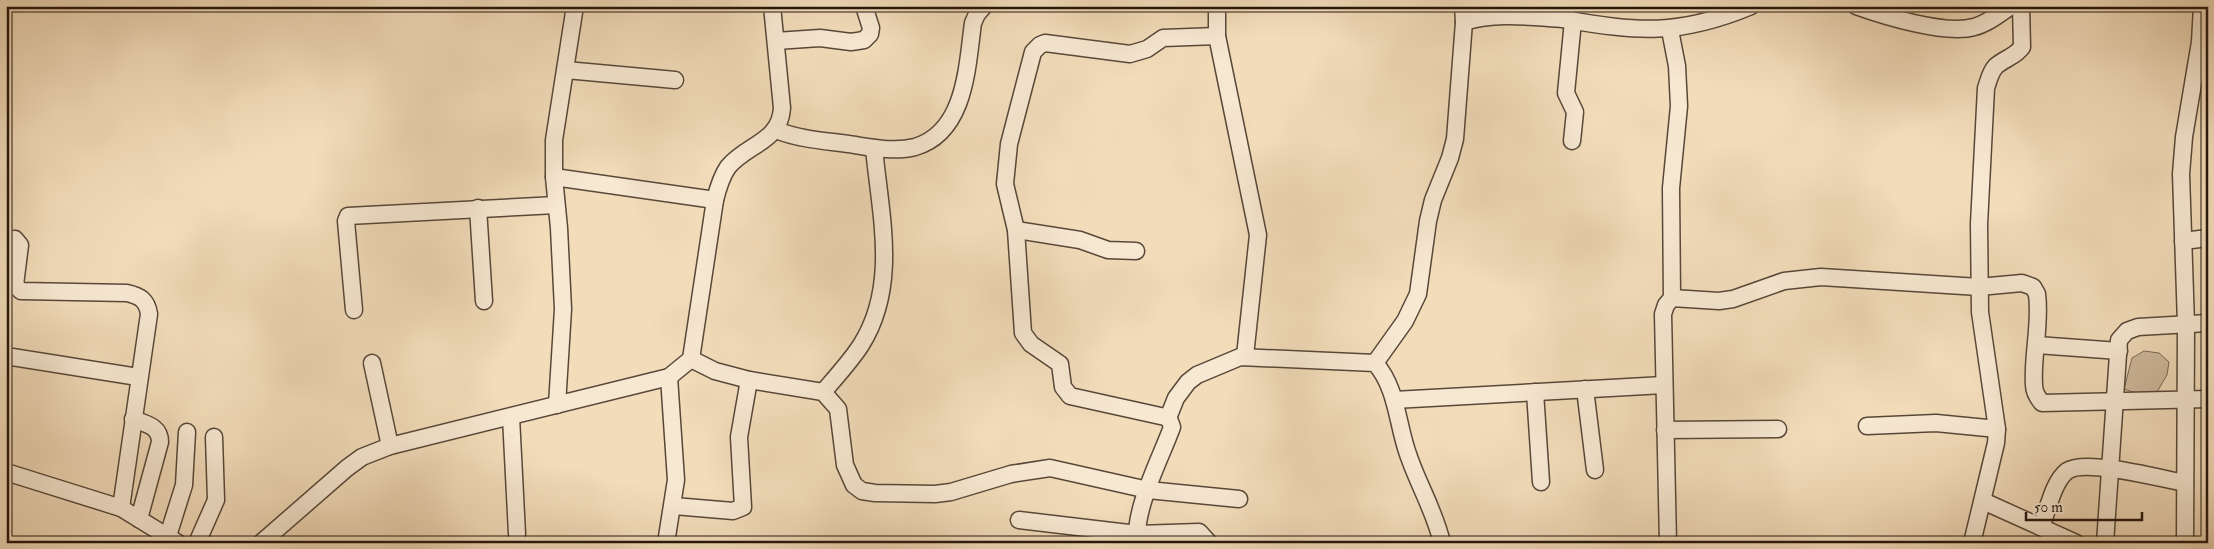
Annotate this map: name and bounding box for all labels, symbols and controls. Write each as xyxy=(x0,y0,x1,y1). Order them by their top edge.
scale bar xyxy=(2026,489,2143,521)
text: 50 m xyxy=(2034,498,2063,517)

